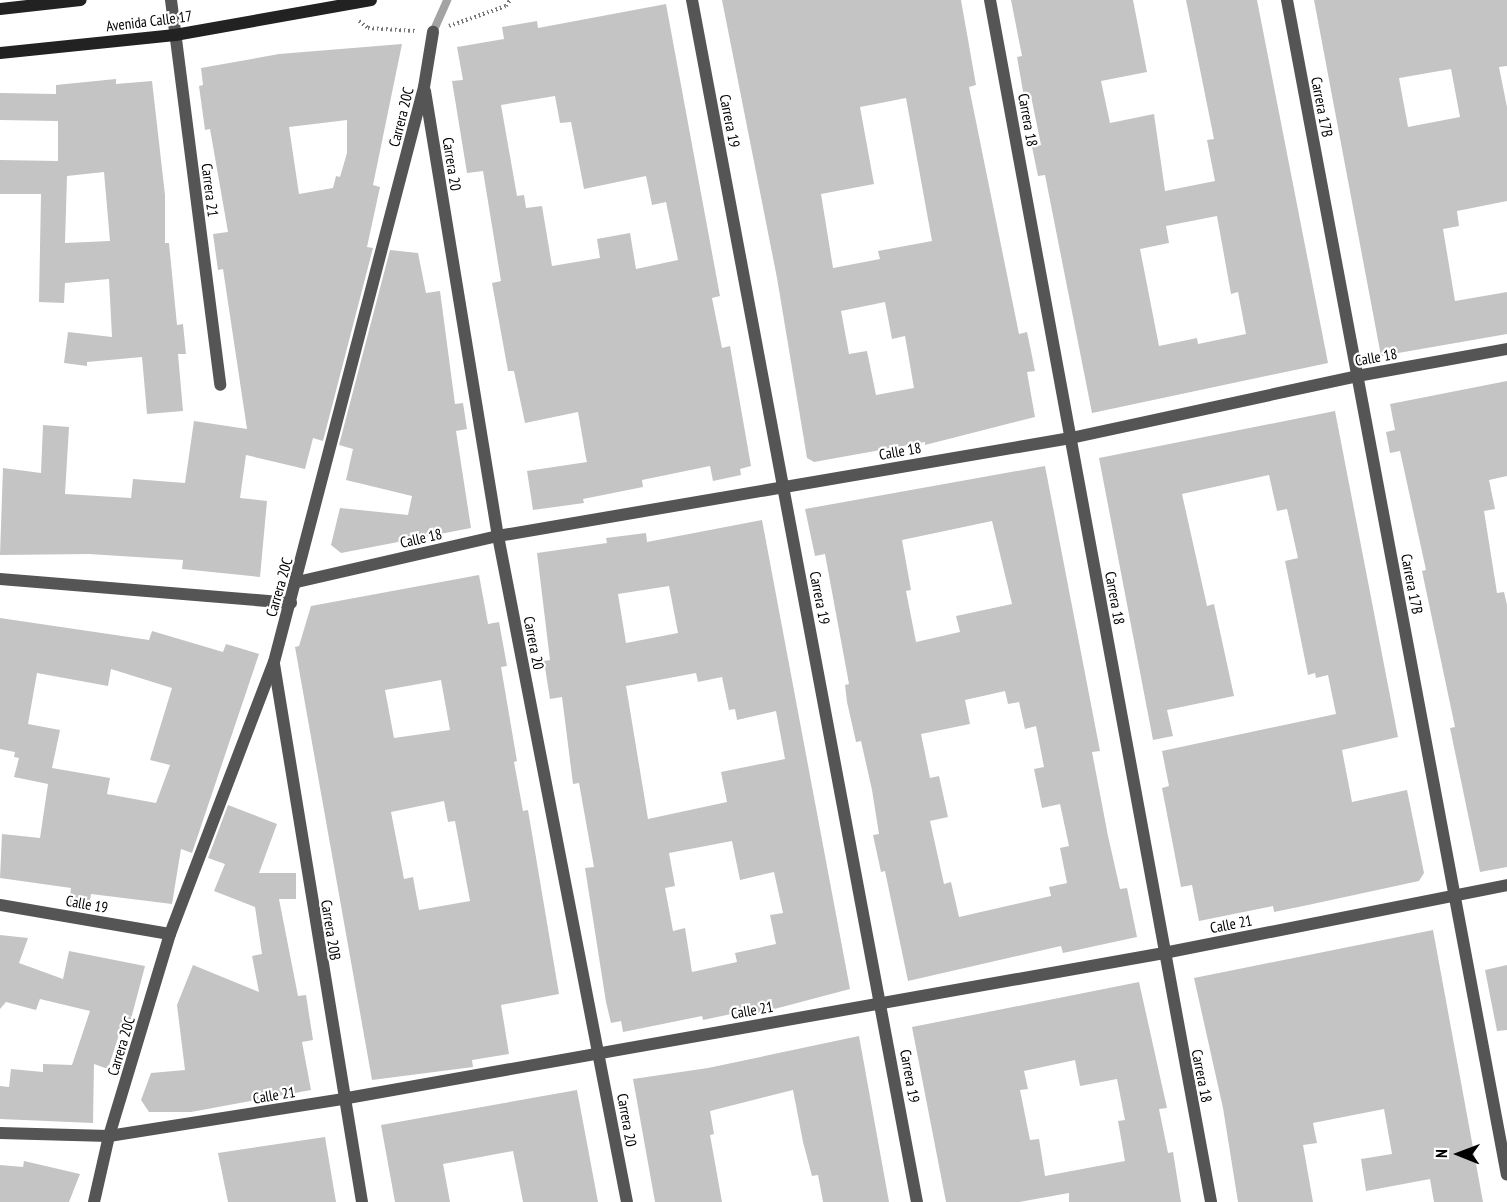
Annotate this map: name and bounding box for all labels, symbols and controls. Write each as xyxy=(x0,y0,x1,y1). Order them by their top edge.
street label: Avenida Calle 17 xyxy=(105,7,193,35)
street label: Carrera 17B xyxy=(1307,75,1337,139)
street label: Carrera 20C xyxy=(385,85,417,149)
street label: Carrera 18 xyxy=(1014,92,1042,148)
street label: Carrera 19 xyxy=(716,93,744,149)
street label: Carrera 20 xyxy=(439,136,465,192)
street label: Carrera 21 xyxy=(198,162,222,218)
street label: Calle 18 xyxy=(1353,344,1399,370)
street label: Calle 18 xyxy=(877,438,923,464)
street label: Calle 18 xyxy=(398,524,444,552)
street label: Carrera 17B xyxy=(1397,552,1427,616)
street label: Carrera 20C xyxy=(262,555,296,619)
street label: Carrera 19 xyxy=(806,570,834,626)
street label: Carrera 18 xyxy=(1101,570,1129,626)
street label: Carrera 20 xyxy=(520,615,548,671)
street label: Calle 19 xyxy=(64,891,110,917)
street label: Carrera 20B xyxy=(317,898,345,962)
street label: Calle 21 xyxy=(1208,911,1254,937)
street label: Calle 21 xyxy=(729,997,775,1023)
street label: Carrera 20C xyxy=(104,1014,138,1078)
street label: Carrera 19 xyxy=(896,1048,924,1104)
street label: Carrera 18 xyxy=(1188,1048,1216,1104)
street label: Calle 21 xyxy=(252,1083,296,1107)
street label: Carrera 20 xyxy=(613,1092,641,1148)
north arrow xyxy=(1429,1124,1489,1184)
text: N xyxy=(1431,1149,1451,1158)

